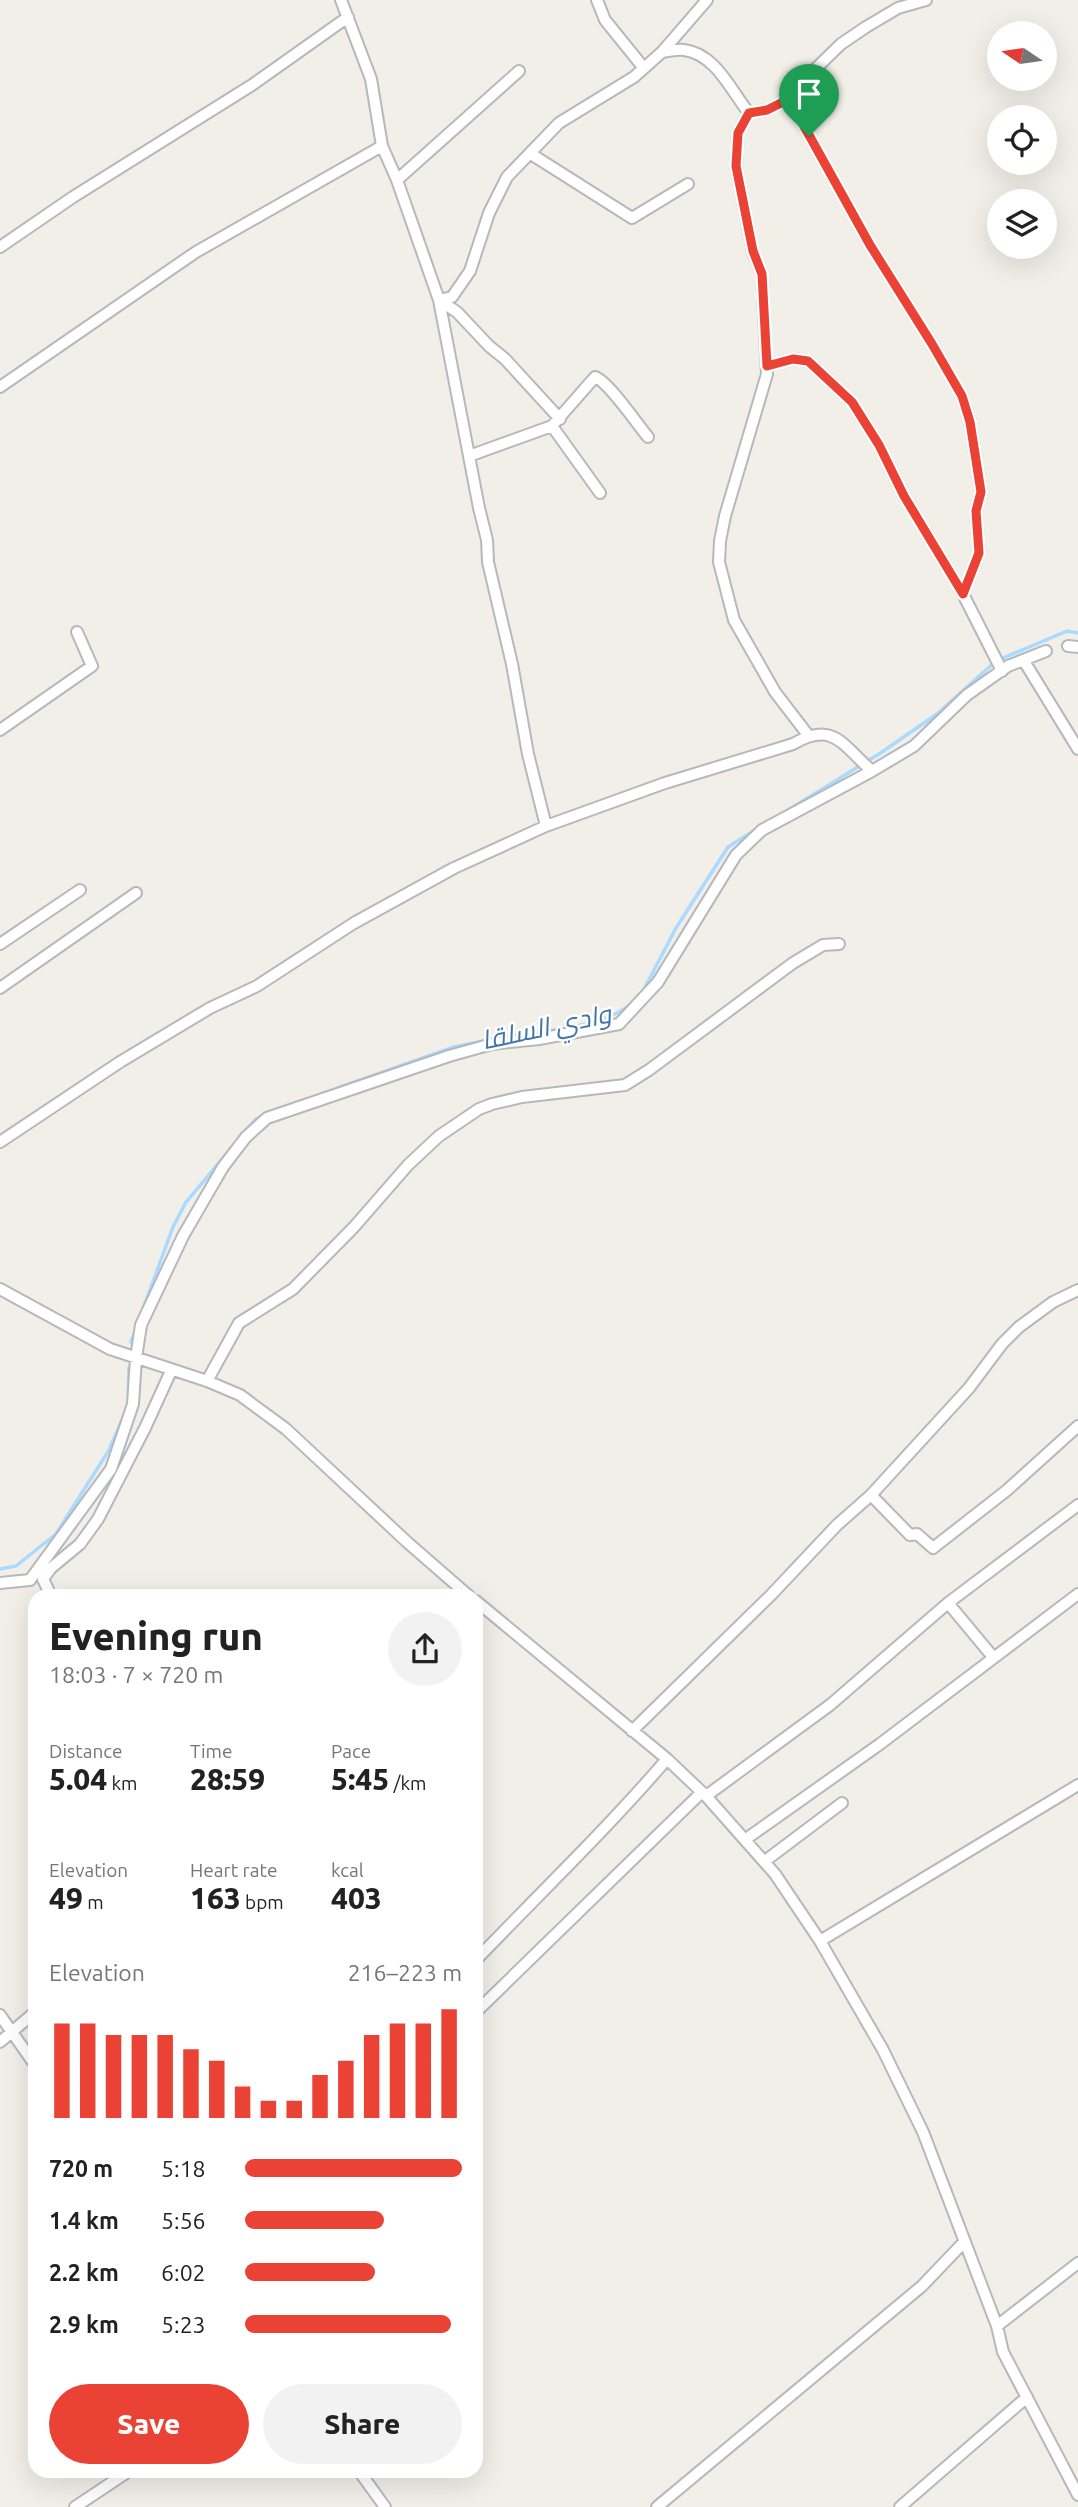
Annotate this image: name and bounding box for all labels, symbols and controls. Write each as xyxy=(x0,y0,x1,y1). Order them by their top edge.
north arrow xyxy=(987,21,1057,91)
map controls xyxy=(987,21,1057,259)
pin xyxy=(779,64,839,136)
icon: arrive xyxy=(790,75,828,113)
button: locate xyxy=(987,105,1057,175)
button: layers xyxy=(987,189,1057,259)
water label: وادي السلقا xyxy=(478,998,617,1061)
button: share xyxy=(388,1612,462,1686)
text: Evening run xyxy=(49,1615,263,1657)
text: 18:03 · 7 × 720 m xyxy=(49,1662,223,1687)
text: Distance xyxy=(49,1740,123,1762)
text: Time xyxy=(190,1740,232,1762)
text: Pace xyxy=(331,1740,371,1762)
text: 5.04 xyxy=(49,1762,107,1796)
text: 28:59 xyxy=(190,1762,265,1796)
text: 5:45 xyxy=(331,1762,389,1796)
text: km xyxy=(107,1772,137,1794)
text: /km xyxy=(389,1772,427,1794)
text: Elevation xyxy=(49,1859,128,1881)
text: Heart rate xyxy=(190,1859,277,1881)
text: kcal xyxy=(331,1859,364,1881)
text: 49 xyxy=(49,1881,83,1915)
text: 163 xyxy=(190,1881,241,1915)
text: 403 xyxy=(331,1881,382,1915)
text: m xyxy=(83,1891,104,1913)
text: bpm xyxy=(241,1891,284,1913)
text: Elevation xyxy=(49,1960,145,1985)
text: 216–223 m xyxy=(348,1960,462,1985)
text: 720 m xyxy=(49,2156,113,2181)
text: 5:18 xyxy=(161,2156,206,2181)
text: 1.4 km xyxy=(49,2208,119,2233)
text: 5:56 xyxy=(161,2208,206,2233)
text: 2.2 km xyxy=(49,2260,119,2285)
text: 6:02 xyxy=(161,2260,206,2285)
text: 2.9 km xyxy=(49,2312,119,2337)
text: 5:23 xyxy=(161,2312,206,2337)
button: Save xyxy=(49,2384,249,2464)
button: Share xyxy=(263,2384,462,2464)

